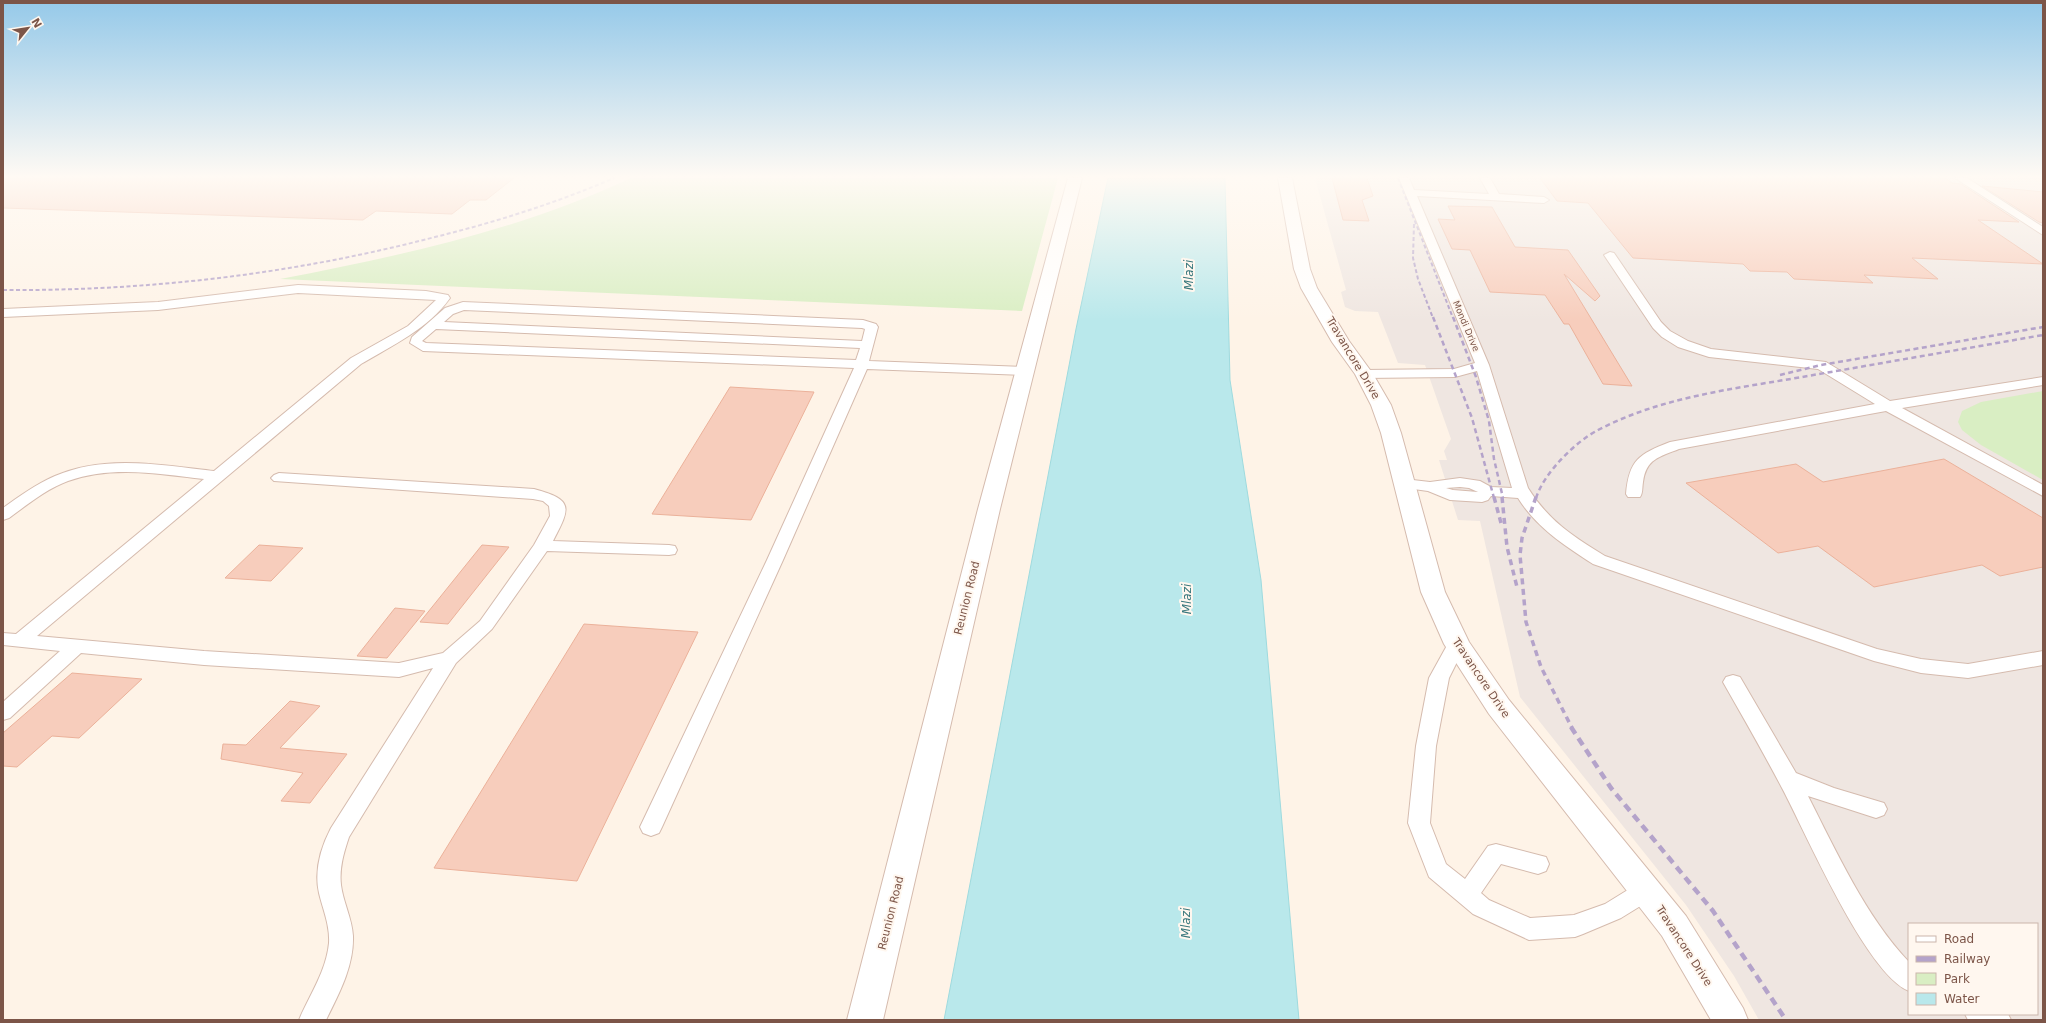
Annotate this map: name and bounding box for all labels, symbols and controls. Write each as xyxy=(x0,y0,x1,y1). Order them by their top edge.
north arrow xyxy=(8,8,48,48)
text: N xyxy=(28,16,44,30)
water label: Mlazi xyxy=(1182,259,1196,290)
street label: Mondi Drive xyxy=(1451,299,1481,353)
street label: Travancore Drive xyxy=(1323,314,1383,402)
street label: Reunion Road xyxy=(952,560,982,636)
water label: Mlazi xyxy=(1180,583,1194,614)
street label: Travancore Drive xyxy=(1449,635,1513,720)
street label: Reunion Road xyxy=(876,875,906,951)
street label: Travancore Drive xyxy=(1653,903,1715,989)
water label: Mlazi xyxy=(1179,907,1193,938)
legend xyxy=(1908,923,2038,1015)
text: Road xyxy=(1944,932,1974,946)
text: Railway xyxy=(1944,952,1990,966)
text: Park xyxy=(1944,972,1970,986)
text: Water xyxy=(1944,992,1980,1006)

